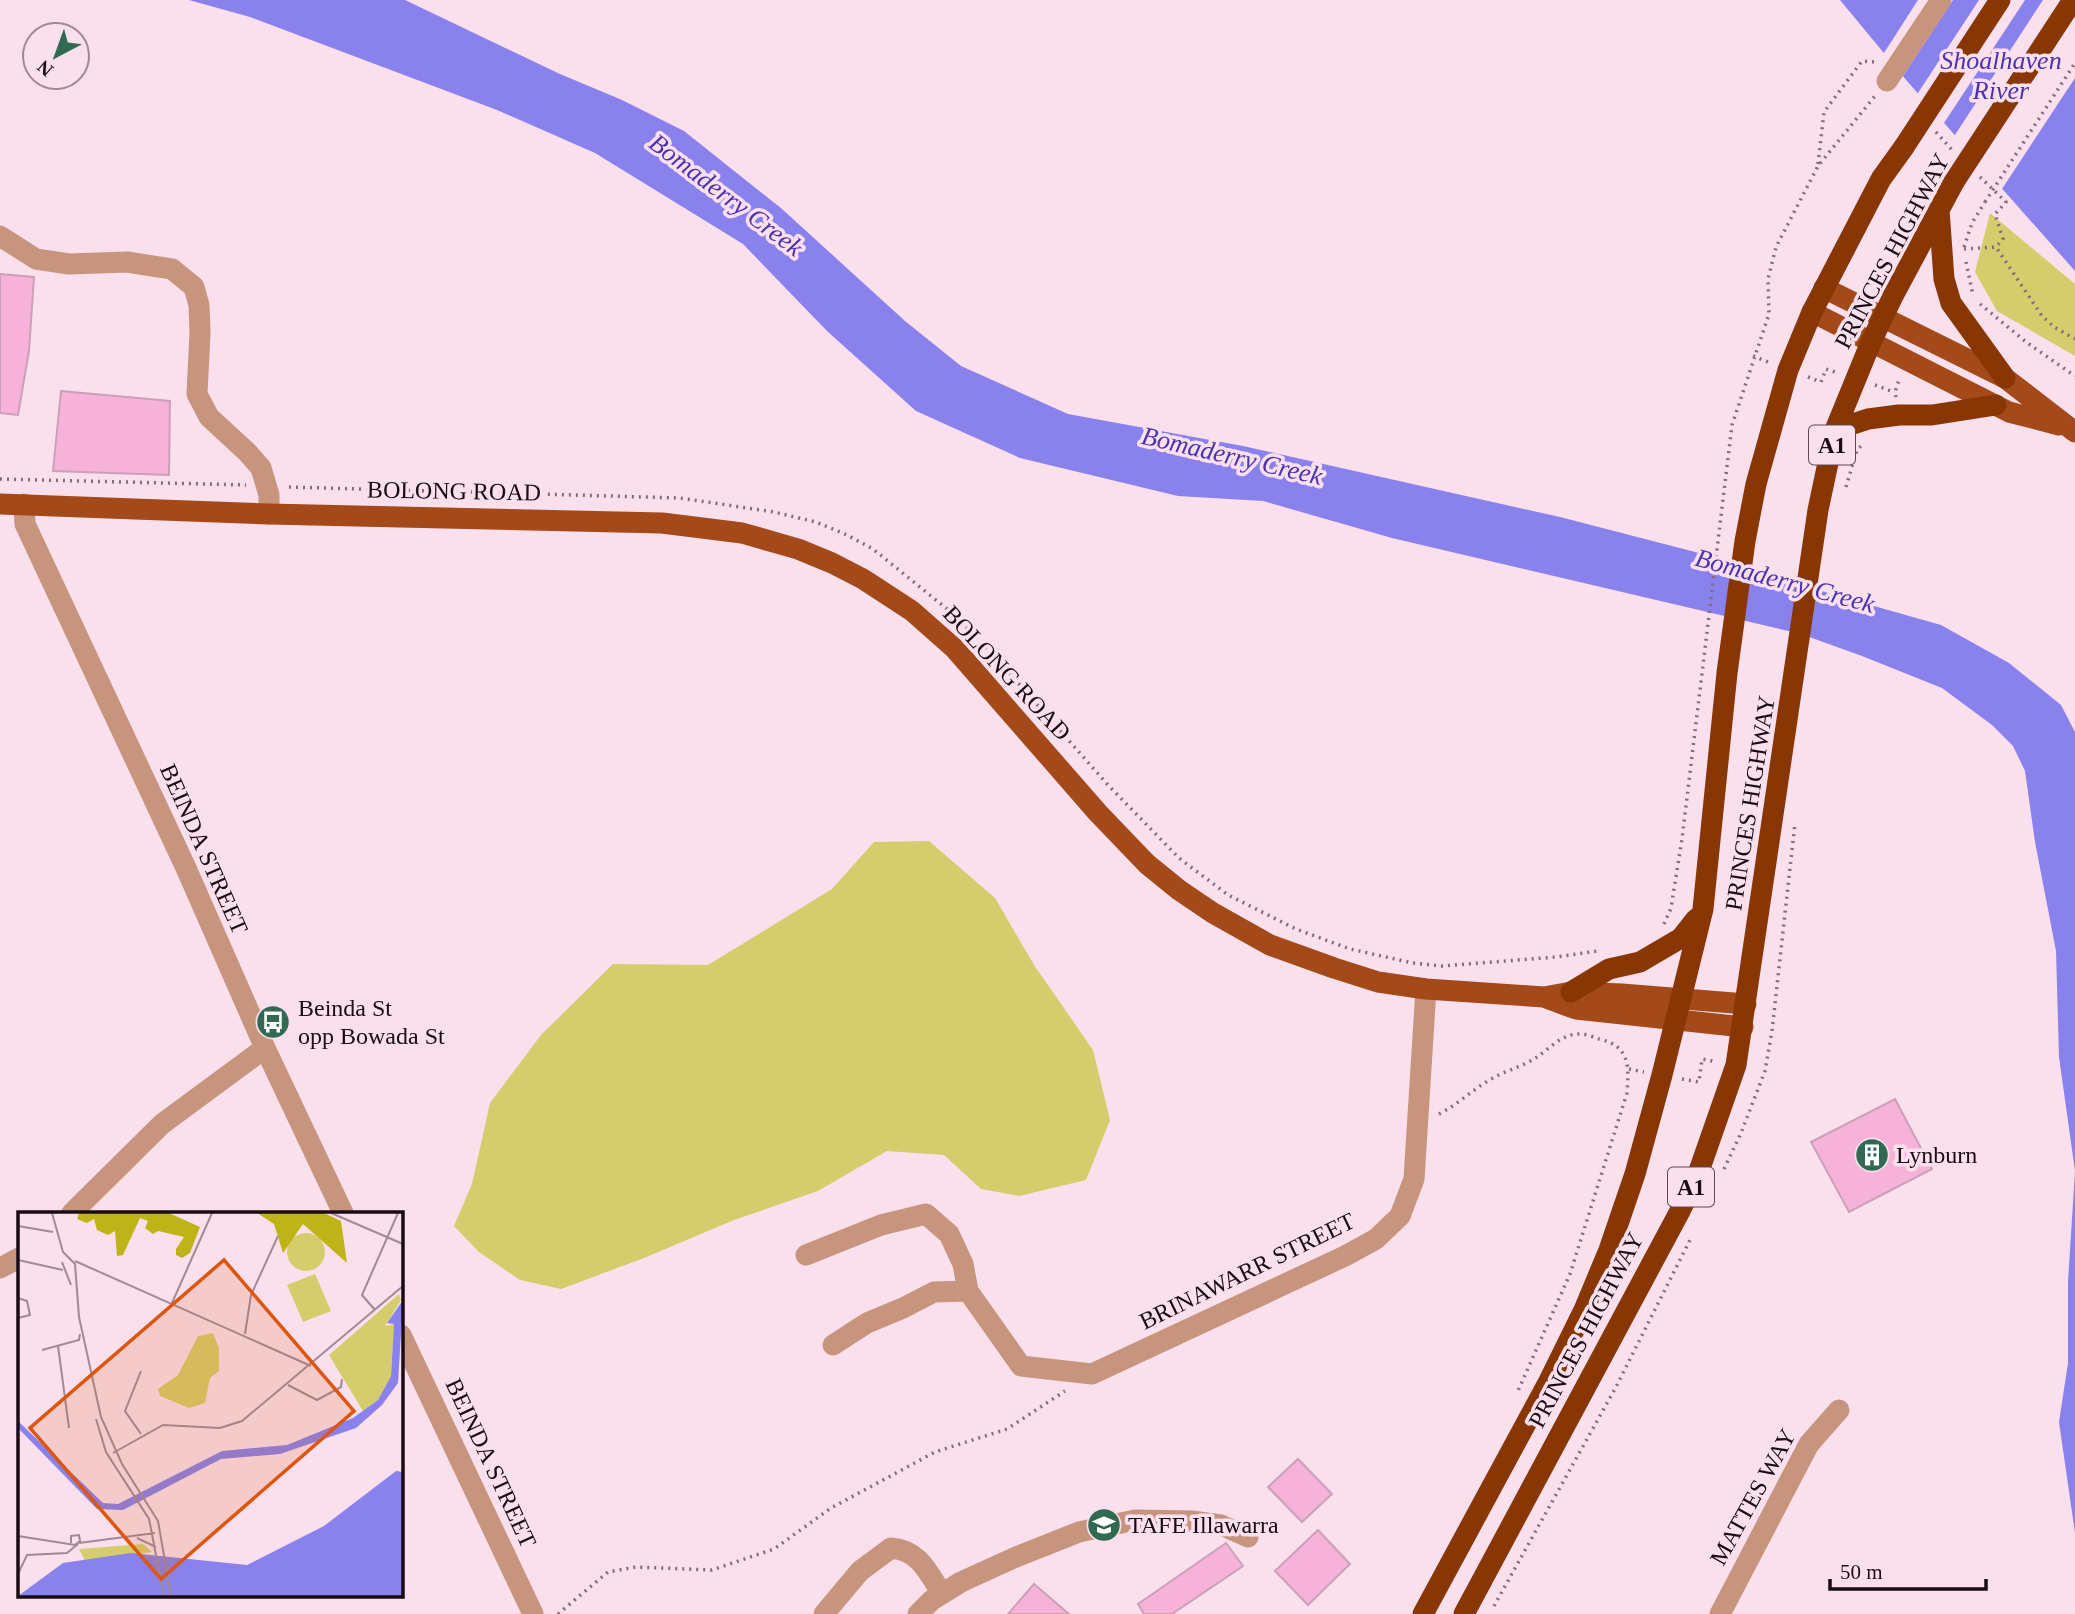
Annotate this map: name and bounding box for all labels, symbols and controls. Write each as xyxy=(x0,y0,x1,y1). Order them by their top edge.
north arrow xyxy=(21,21,91,91)
water label: Shoalhaven River xyxy=(1940,46,2062,105)
text: N xyxy=(33,56,57,81)
water label: Bomaderry Creek xyxy=(644,128,809,262)
street label: PRINCES HIGHWAY xyxy=(1830,149,1954,353)
water label: Bomaderry Creek xyxy=(1139,421,1326,491)
road number: A1 xyxy=(1809,426,1855,464)
street label: BOLONG ROAD xyxy=(367,476,541,506)
water label: Bomaderry Creek xyxy=(1692,543,1878,619)
street label: BOLONG ROAD xyxy=(938,601,1076,745)
street label: PRINCES HIGHWAY xyxy=(1720,694,1780,912)
street label: BEINDA STREET xyxy=(155,760,253,938)
place label: Beinda St opp Bowada St xyxy=(298,995,445,1049)
bus stop icon: Beinda St opp Bowada St xyxy=(254,1003,292,1041)
building icon: Lynburn xyxy=(1853,1136,1891,1174)
place label: Lynburn xyxy=(1896,1142,1977,1168)
road number: A1 xyxy=(1668,1168,1714,1206)
street label: BRINAWARR STREET xyxy=(1135,1207,1359,1334)
inset map xyxy=(18,1212,402,1596)
street label: PRINCES HIGHWAY xyxy=(1524,1228,1648,1432)
street label: BEINDA STREET xyxy=(440,1374,542,1552)
street label: MATTES WAY xyxy=(1705,1425,1801,1569)
school or university icon: TAFE Illawarra xyxy=(1085,1506,1123,1544)
place label: TAFE Illawarra xyxy=(1128,1512,1279,1538)
scale bar xyxy=(1830,1548,1986,1592)
text: 50 m xyxy=(1840,1560,1883,1584)

